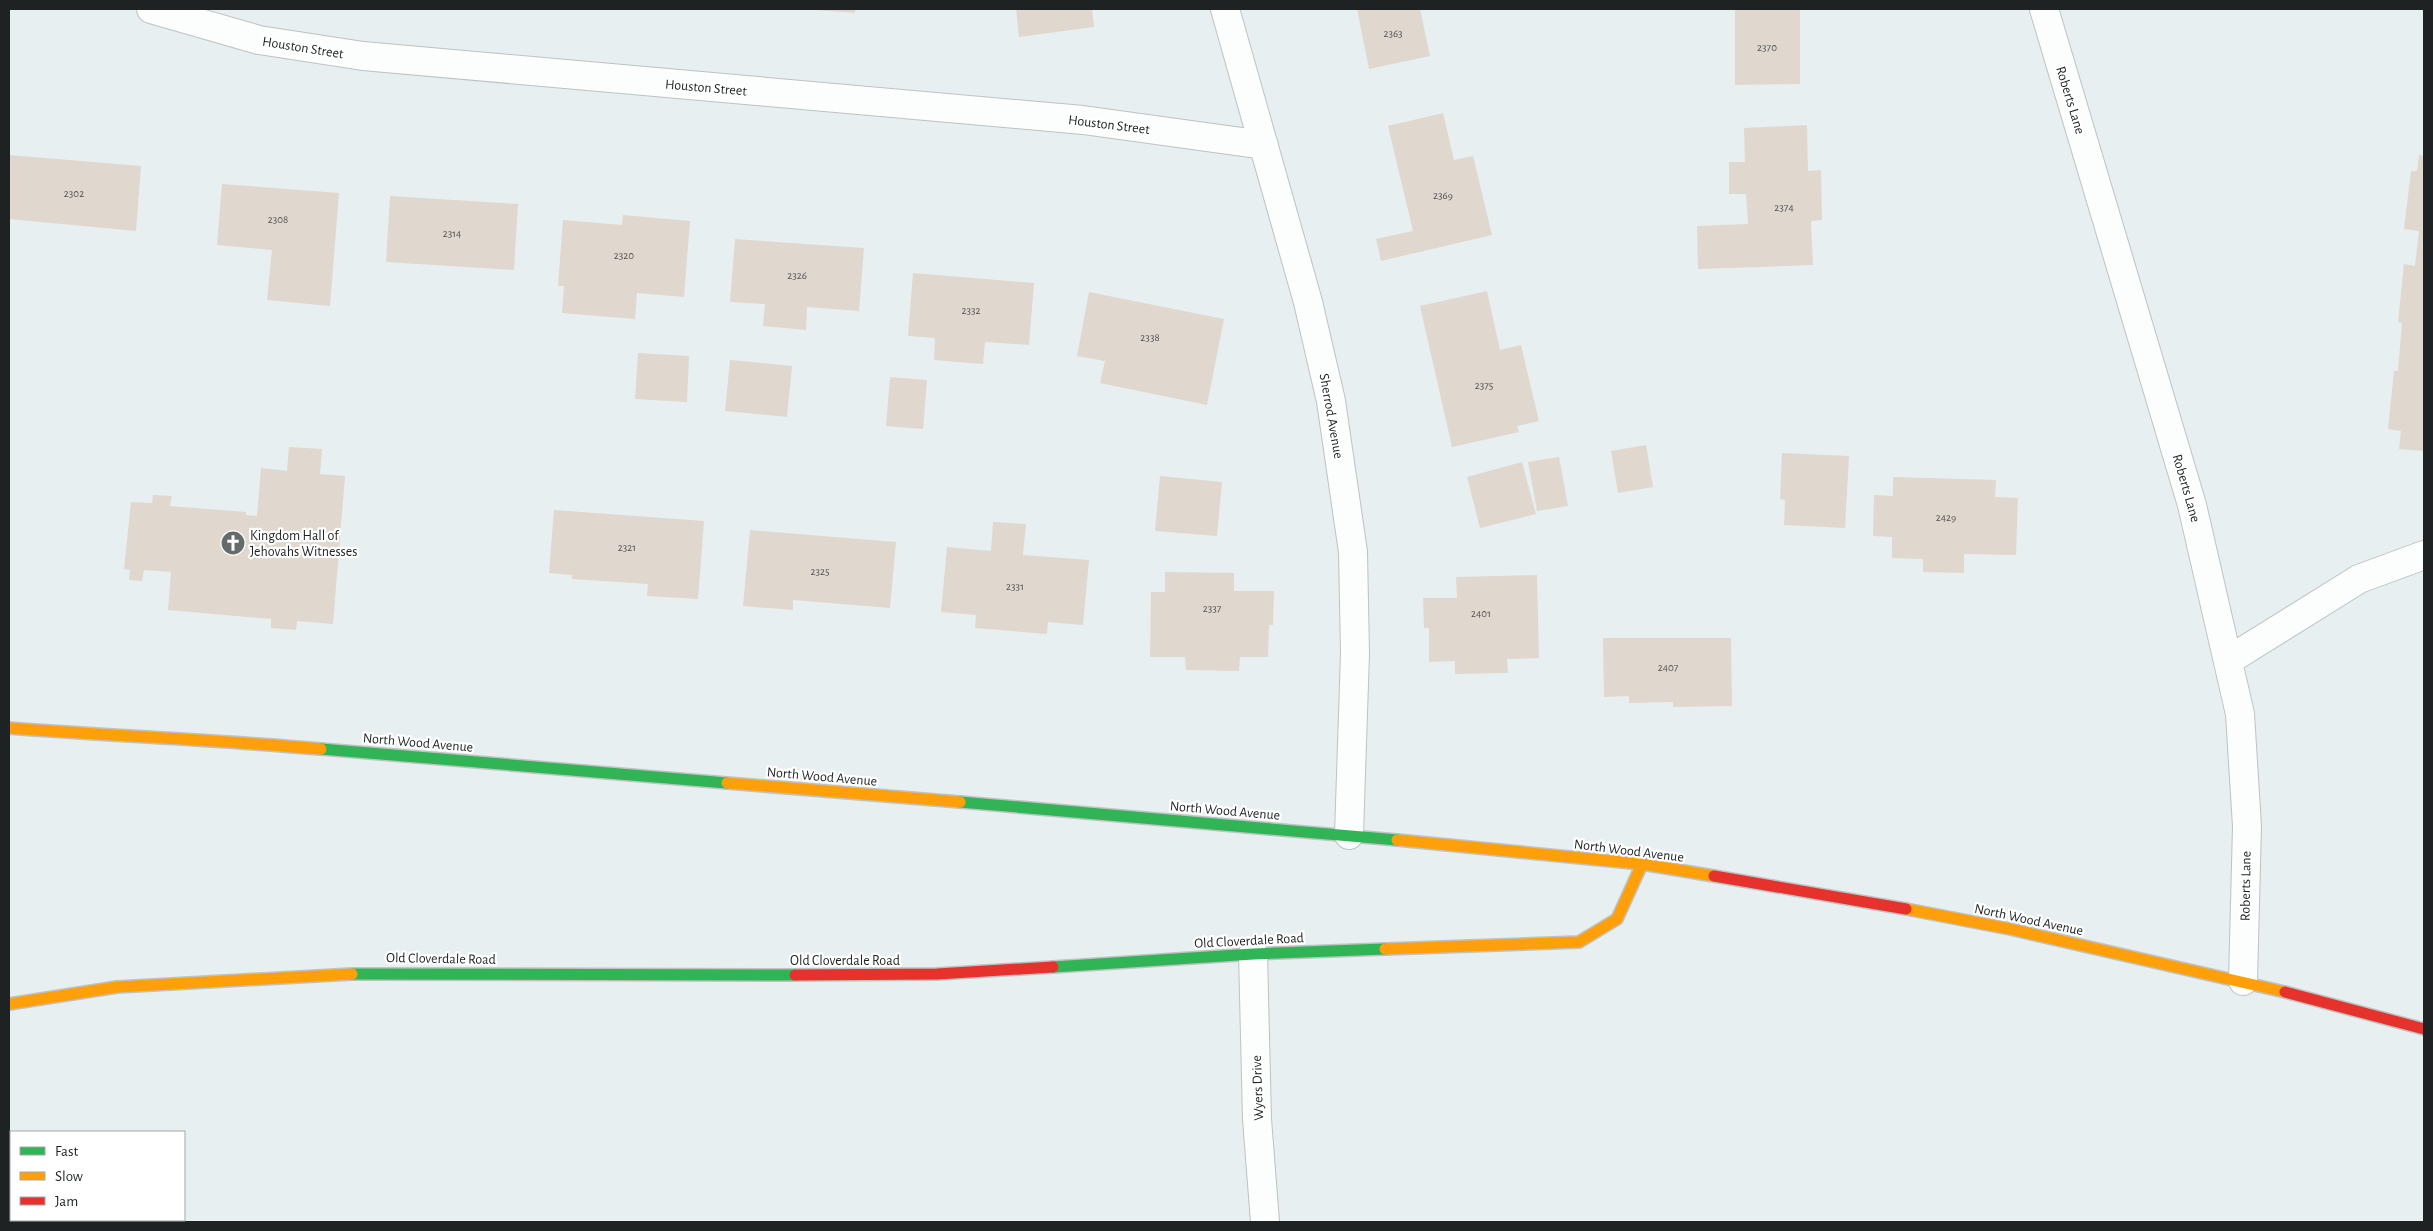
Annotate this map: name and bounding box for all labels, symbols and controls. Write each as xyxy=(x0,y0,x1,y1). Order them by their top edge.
house number: 2363 xyxy=(1383,28,1403,39)
street label: Houston Street xyxy=(261,35,345,61)
house number: 2370 xyxy=(1757,42,1777,53)
street label: Roberts Lane xyxy=(2053,65,2087,136)
street label: Houston Street xyxy=(664,77,748,99)
street label: Houston Street xyxy=(1067,113,1151,137)
house number: 2302 xyxy=(64,188,84,199)
house number: 2369 xyxy=(1433,190,1453,201)
house number: 2374 xyxy=(1774,202,1794,213)
house number: 2308 xyxy=(268,214,288,225)
house number: 2314 xyxy=(443,228,461,239)
house number: 2320 xyxy=(614,250,634,261)
house number: 2326 xyxy=(787,270,807,281)
house number: 2332 xyxy=(961,305,981,316)
house number: 2338 xyxy=(1140,332,1160,343)
street label: Sherrod Avenue xyxy=(1317,372,1345,460)
house number: 2375 xyxy=(1475,380,1494,391)
street label: Roberts Lane xyxy=(2170,453,2202,524)
house number: 2429 xyxy=(1936,512,1956,523)
place label: Kingdom Hall of Jehovahs Witnesses xyxy=(250,529,357,559)
church icon: Kingdom Hall of Jehovahs Witnesses xyxy=(220,530,246,556)
house number: 2321 xyxy=(618,542,636,553)
house number: 2325 xyxy=(810,566,830,577)
house number: 2331 xyxy=(1006,581,1024,592)
house number: 2337 xyxy=(1203,603,1222,614)
house number: 2401 xyxy=(1471,608,1491,619)
house number: 2407 xyxy=(1658,662,1679,673)
street label: North Wood Avenue xyxy=(362,731,474,755)
street label: North Wood Avenue xyxy=(766,765,878,789)
street label: North Wood Avenue xyxy=(1169,799,1281,823)
street label: North Wood Avenue xyxy=(1573,837,1685,865)
street label: Roberts Lane xyxy=(2238,851,2254,921)
street label: North Wood Avenue xyxy=(1973,902,2084,938)
street label: Old Cloverdale Road xyxy=(1194,931,1304,951)
street label: Old Cloverdale Road xyxy=(386,951,496,967)
street label: Old Cloverdale Road xyxy=(790,954,900,968)
street label: Wyers Drive xyxy=(1250,1055,1266,1121)
legend xyxy=(10,1131,185,1221)
text: Fast xyxy=(55,1144,79,1159)
text: Slow xyxy=(55,1169,83,1184)
text: Jam xyxy=(55,1194,78,1209)

